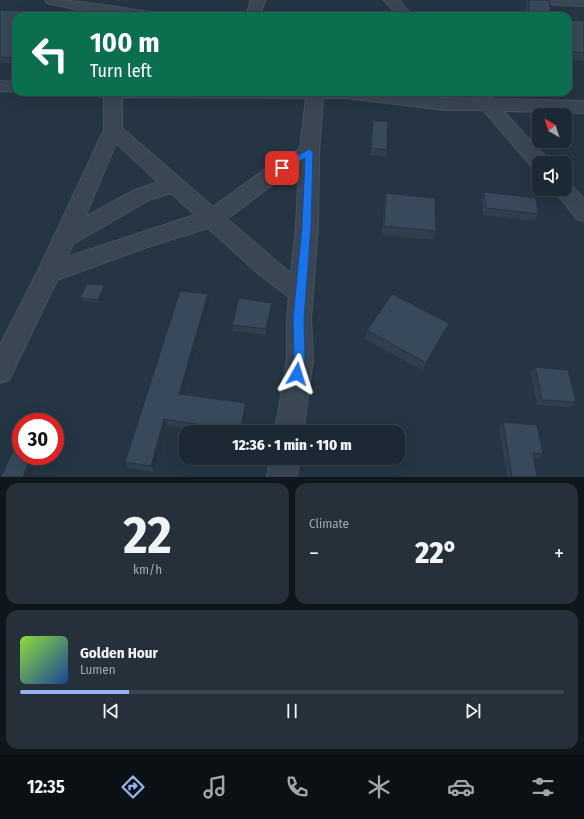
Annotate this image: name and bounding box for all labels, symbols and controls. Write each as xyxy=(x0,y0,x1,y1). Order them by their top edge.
text: 100 m xyxy=(90,26,160,59)
icon: left xyxy=(24,28,76,80)
text: Turn left xyxy=(90,60,152,82)
north arrow xyxy=(532,108,572,148)
map controls xyxy=(532,108,572,196)
pin xyxy=(265,151,299,185)
button: sound xyxy=(532,156,572,196)
icon: arrive xyxy=(271,157,293,179)
position arrow xyxy=(276,353,318,395)
speed limit sign: 30 xyxy=(12,413,64,465)
text: 12:36 · 1 min · 110 m xyxy=(232,436,352,454)
text: 22 xyxy=(123,504,172,567)
text: Climate xyxy=(309,516,349,531)
text: 22° xyxy=(415,535,458,571)
text: − xyxy=(309,540,319,567)
text: + xyxy=(554,540,564,567)
text: km/h xyxy=(133,562,162,577)
text: Golden Hour xyxy=(80,644,158,662)
text: Lumen xyxy=(80,662,116,677)
icon: previous xyxy=(100,700,122,722)
icon: pause xyxy=(281,700,303,722)
icon: next xyxy=(462,700,484,722)
icon: directions xyxy=(119,773,147,801)
icon: music xyxy=(201,773,229,801)
icon: phone xyxy=(283,773,311,801)
icon: climate xyxy=(365,773,393,801)
icon: car xyxy=(447,773,475,801)
icon: filters xyxy=(529,773,557,801)
text: 12:35 xyxy=(27,776,65,798)

